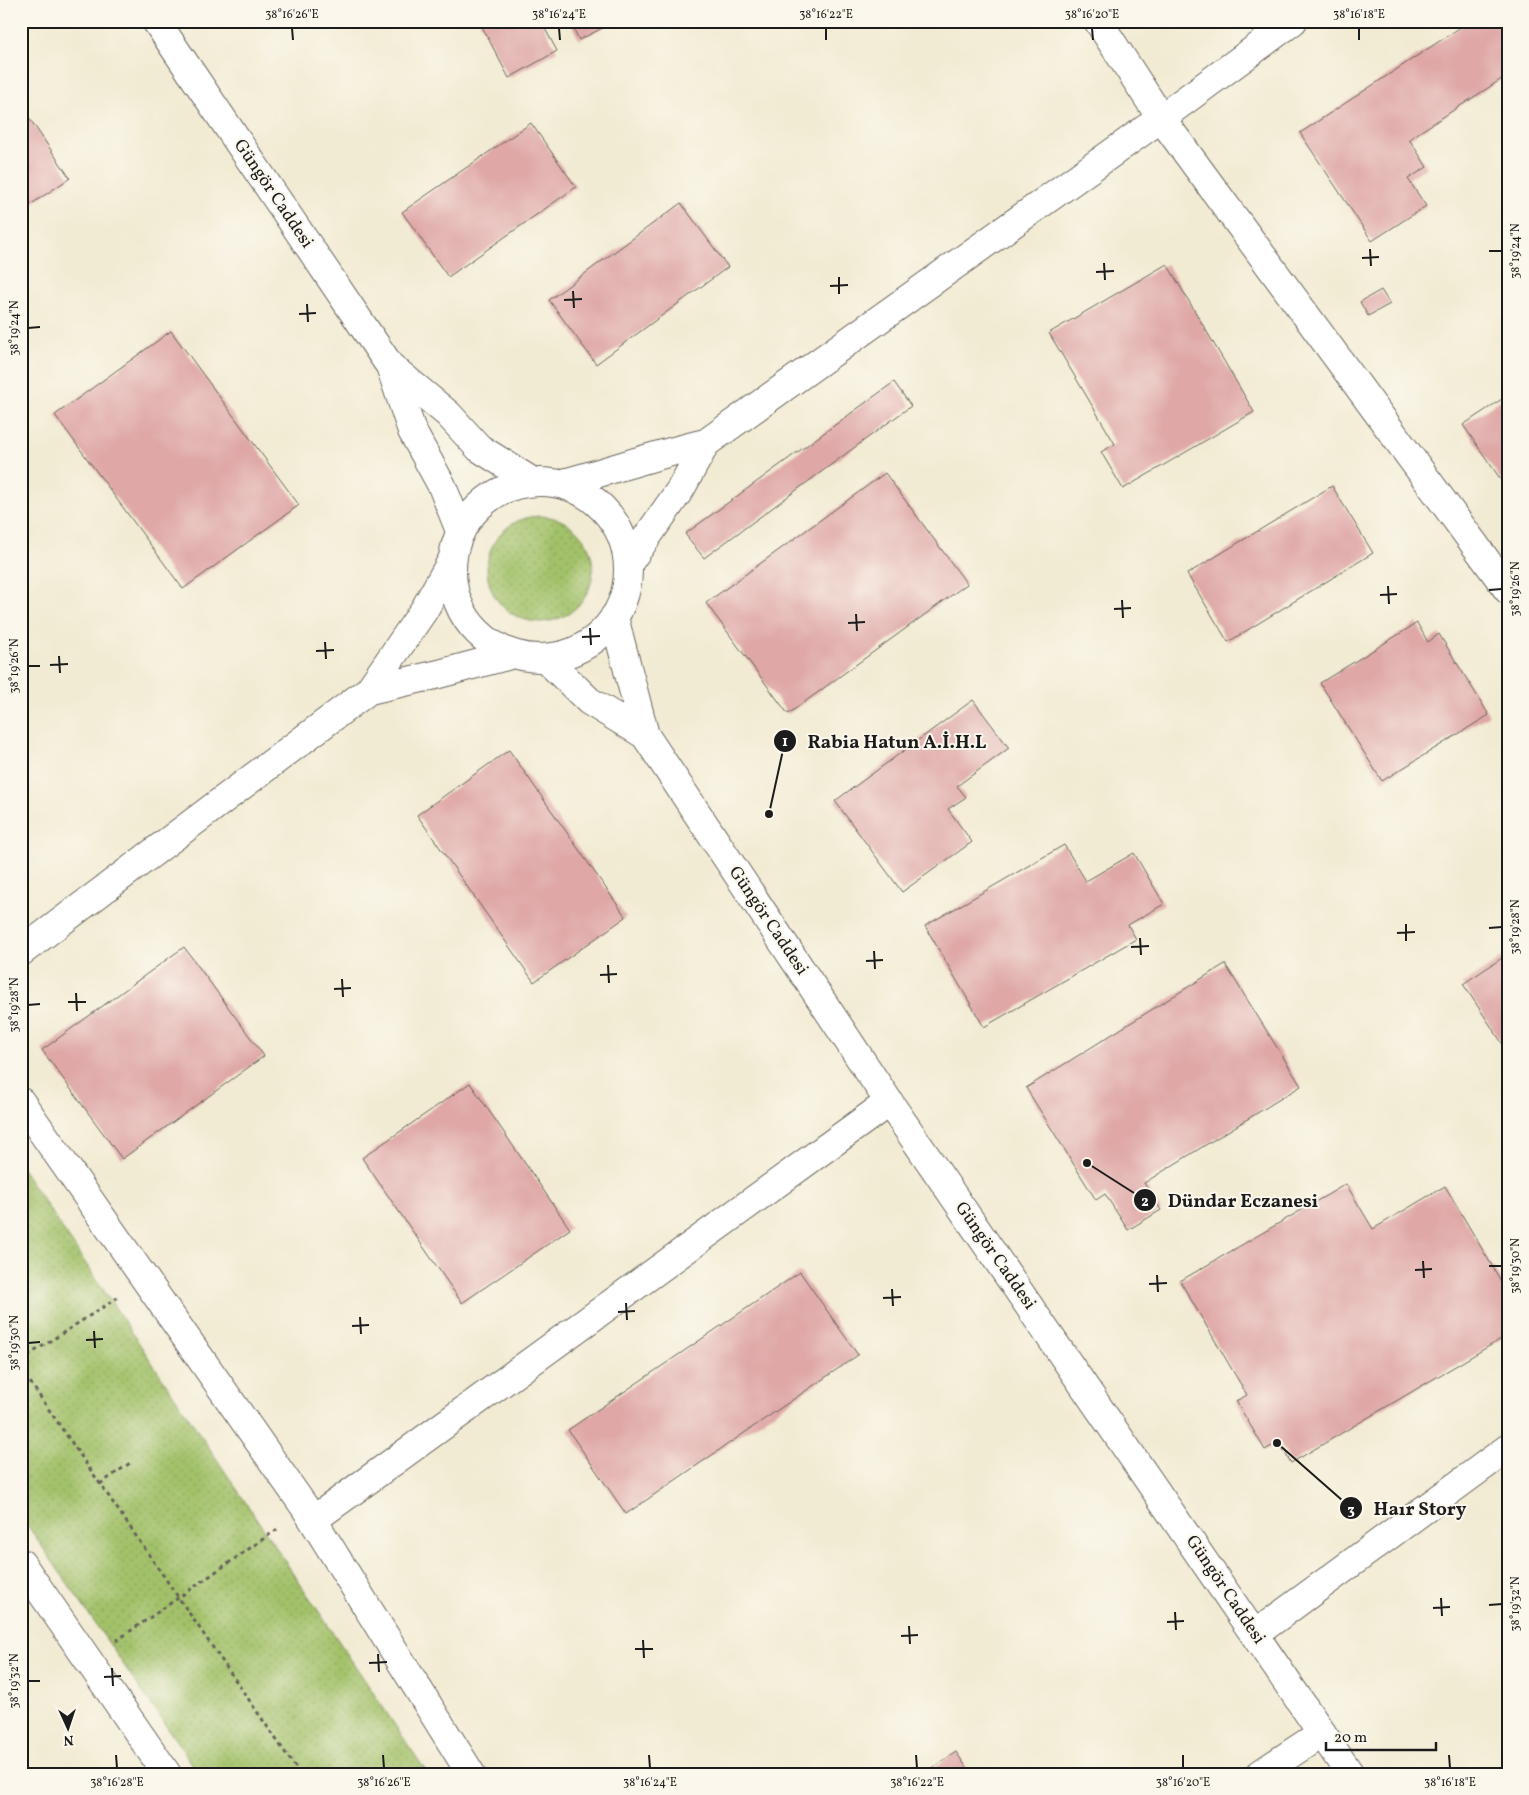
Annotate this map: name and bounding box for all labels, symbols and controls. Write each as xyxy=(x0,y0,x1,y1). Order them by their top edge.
text: 38°16'26"E xyxy=(265,7,319,23)
text: 38°16'24"E xyxy=(532,7,586,23)
text: 38°16'22"E xyxy=(799,7,853,23)
text: 38°16'20"E xyxy=(1065,7,1119,23)
text: 38°16'18"E xyxy=(1333,7,1385,23)
street label: Güngör Caddesi xyxy=(227,135,319,253)
text: 38°19'24"N xyxy=(1508,223,1524,279)
text: 38°19'24"N xyxy=(7,300,23,356)
text: 38°19'26"N xyxy=(1508,561,1524,617)
text: 38°19'26"N xyxy=(7,638,23,694)
callout: Rabia Hatun A.İ.H.L xyxy=(773,724,997,758)
text: Rabia Hatun A.İ.H.L xyxy=(807,730,987,756)
text: 1 xyxy=(782,732,788,753)
street label: Güngör Caddesi xyxy=(722,862,814,980)
text: 38°19'28"N xyxy=(1508,899,1524,955)
text: 38°19'28"N xyxy=(7,977,23,1033)
callout: Dündar Eczanesi xyxy=(1132,1183,1328,1217)
text: Dündar Eczanesi xyxy=(1168,1189,1319,1215)
text: 2 xyxy=(1141,1192,1149,1213)
street label: Güngör Caddesi xyxy=(948,1197,1042,1315)
text: 38°19'30"N xyxy=(1508,1238,1524,1294)
text: 38°19'30"N xyxy=(7,1315,23,1371)
callout: Haır Story xyxy=(1339,1491,1476,1525)
text: Haır Story xyxy=(1374,1497,1467,1523)
text: 3 xyxy=(1347,1500,1355,1521)
street label: Güngör Caddesi xyxy=(1179,1531,1271,1649)
text: 38°19'32"N xyxy=(1508,1576,1524,1632)
text: 38°19'32"N xyxy=(7,1653,23,1709)
north arrow xyxy=(42,1702,92,1752)
scale bar xyxy=(1326,1720,1436,1752)
text: 20 m xyxy=(1334,1728,1367,1749)
text: N xyxy=(63,1730,74,1749)
text: 38°16'28"E xyxy=(90,1775,144,1791)
text: 38°16'26"E xyxy=(357,1775,411,1791)
text: 38°16'24"E xyxy=(623,1775,677,1791)
text: 38°16'22"E xyxy=(890,1775,944,1791)
text: 38°16'20"E xyxy=(1156,1775,1210,1791)
text: 38°16'18"E xyxy=(1424,1775,1476,1791)

